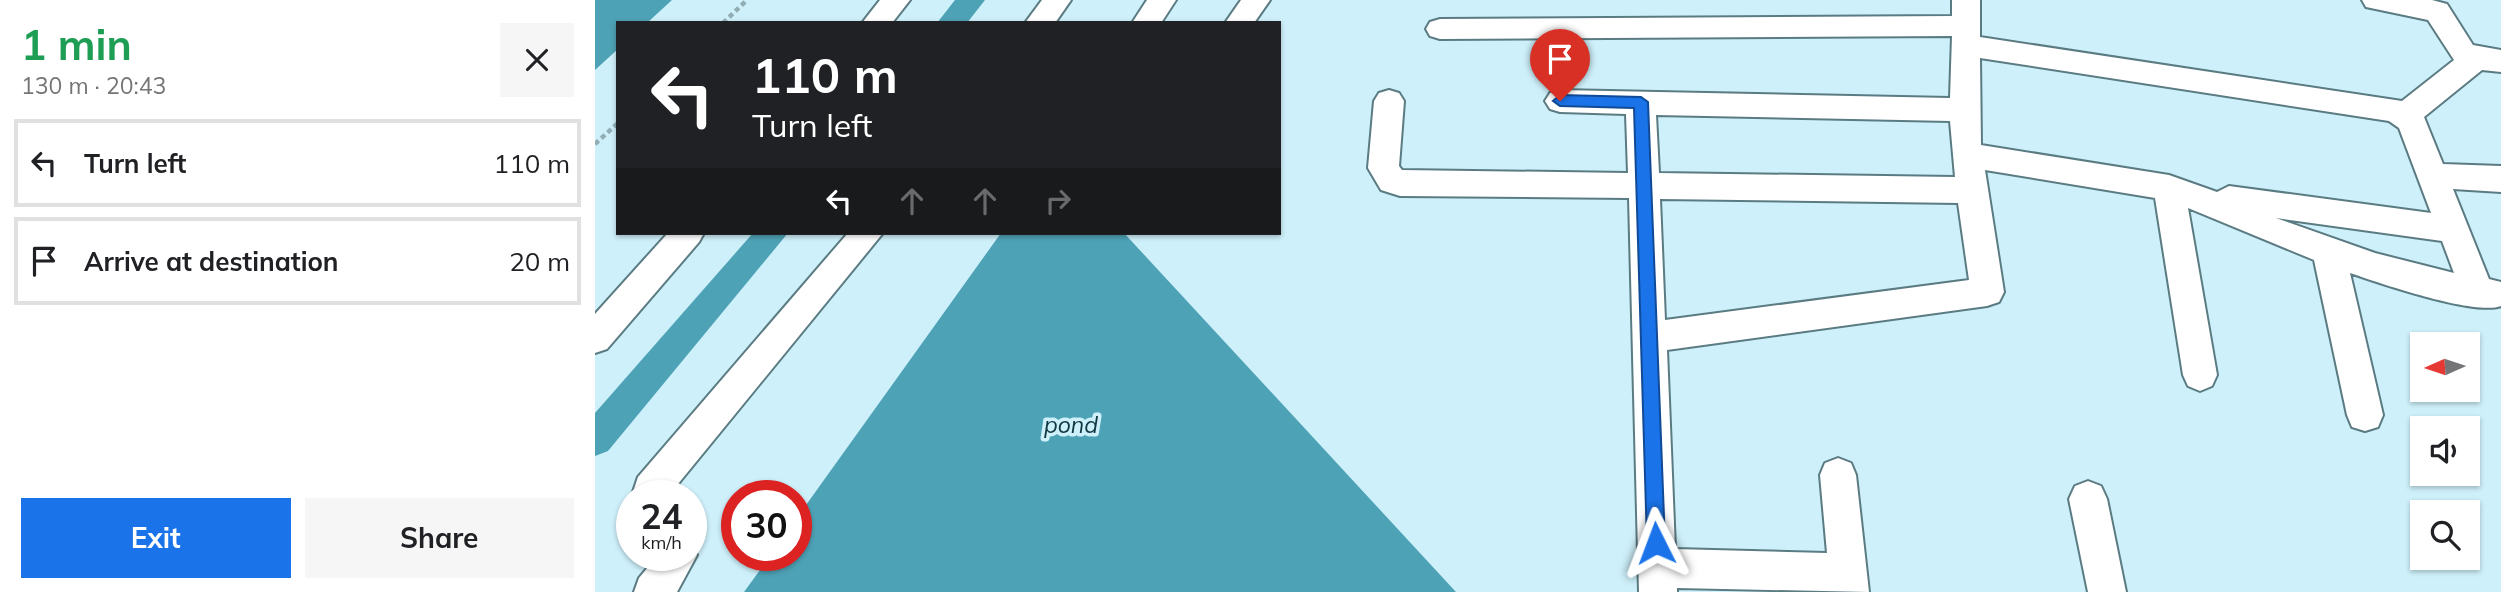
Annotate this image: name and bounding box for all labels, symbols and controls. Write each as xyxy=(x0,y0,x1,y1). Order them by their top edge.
text: 1 min xyxy=(21,18,132,71)
button: close xyxy=(500,23,574,97)
pin xyxy=(1530,29,1590,101)
icon: arrive xyxy=(1541,40,1579,78)
text: 110 m xyxy=(752,44,898,105)
icon: left xyxy=(637,49,728,140)
text: 130 m · 20:43 xyxy=(21,71,166,100)
text: Turn left xyxy=(752,105,872,145)
icon: left xyxy=(25,144,63,182)
text: Turn left xyxy=(84,147,186,180)
text: 110 m xyxy=(494,147,570,180)
icon: left xyxy=(820,182,858,220)
icon: ahead xyxy=(893,182,931,220)
icon: ahead xyxy=(966,182,1004,220)
icon: right xyxy=(1039,182,1077,220)
icon: arrive xyxy=(25,242,63,280)
text: Arrive at destination xyxy=(84,245,339,278)
text: 20 m xyxy=(509,245,570,278)
north arrow xyxy=(2410,332,2480,402)
map controls xyxy=(2410,332,2480,570)
water label: pond xyxy=(1044,410,1098,439)
button: sound xyxy=(2410,416,2480,486)
speed limit sign: 30 xyxy=(721,480,812,571)
text: 24 xyxy=(640,494,683,538)
button: Exit xyxy=(21,498,291,578)
button: Share xyxy=(305,498,574,578)
button: search xyxy=(2410,500,2480,570)
position arrow xyxy=(1619,506,1693,580)
text: km/h xyxy=(641,531,682,554)

